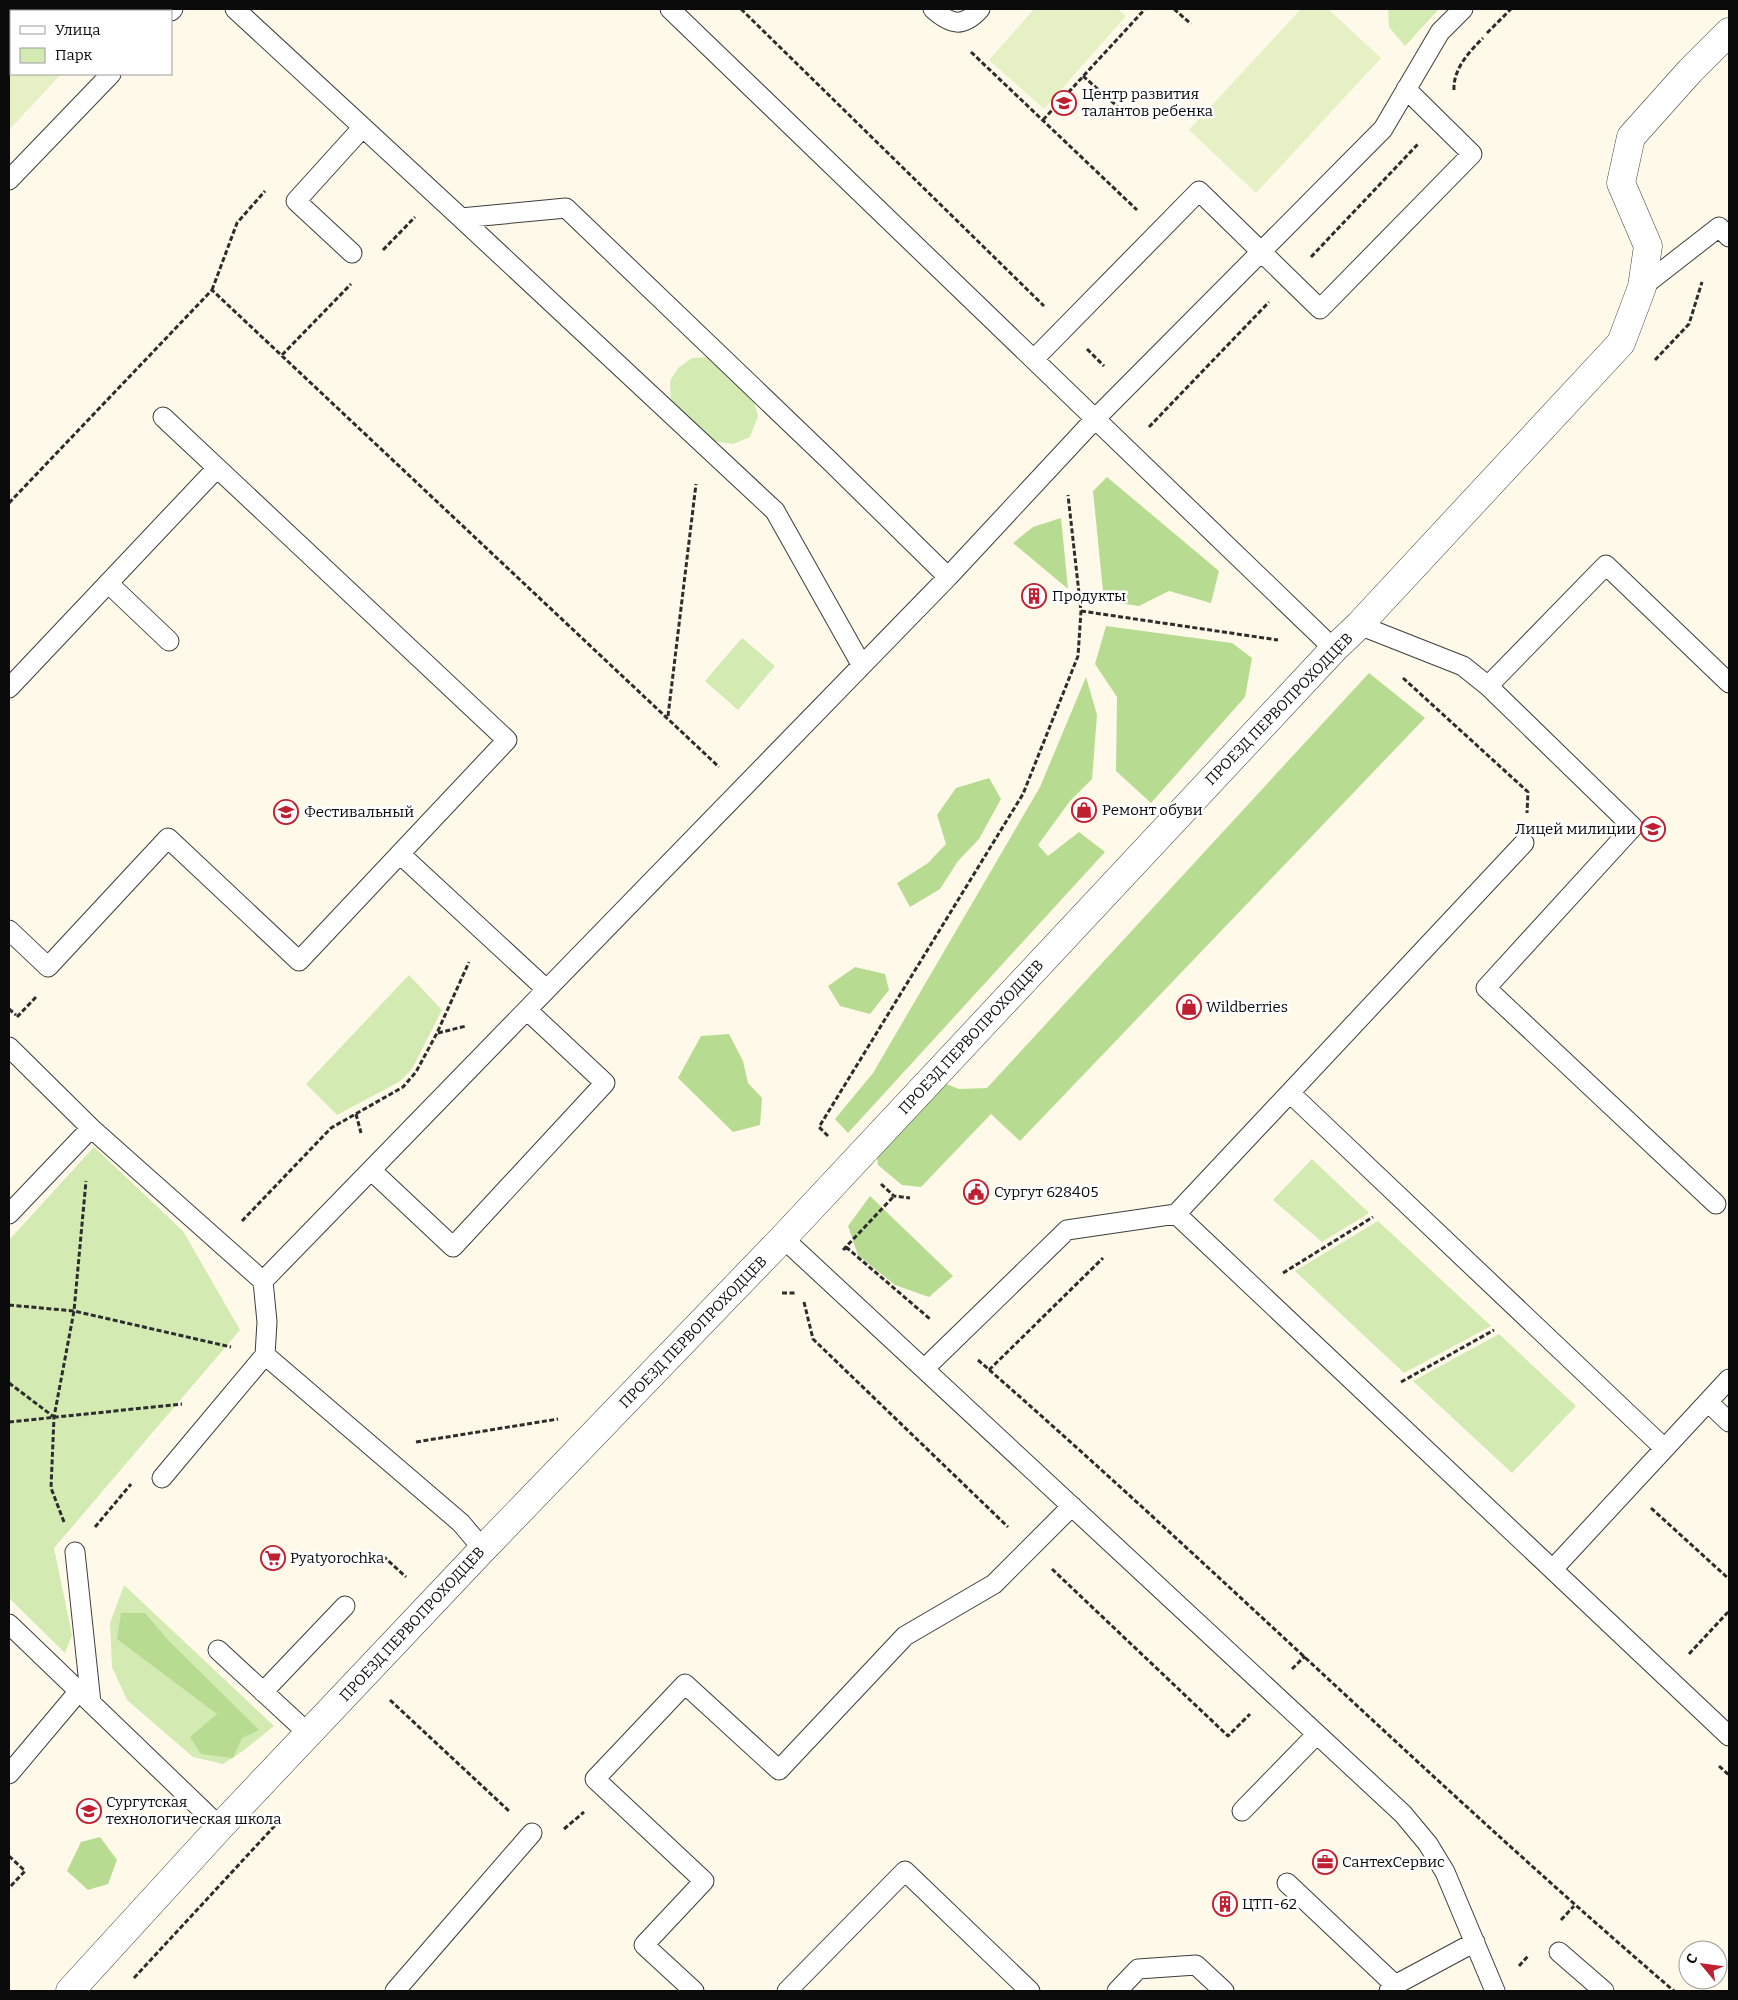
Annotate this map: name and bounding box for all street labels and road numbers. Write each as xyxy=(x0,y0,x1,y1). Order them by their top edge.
street label: ПРОЕЗД ПЕРВОПРОХОДЦЕВ xyxy=(1201,629,1357,789)
street label: ПРОЕЗД ПЕРВОПРОХОДЦЕВ xyxy=(895,956,1047,1118)
street label: ПРОЕЗД ПЕРВОПРОХОДЦЕВ xyxy=(615,1252,771,1412)
street label: ПРОЕЗД ПЕРВОПРОХОДЦЕВ xyxy=(336,1543,488,1705)

